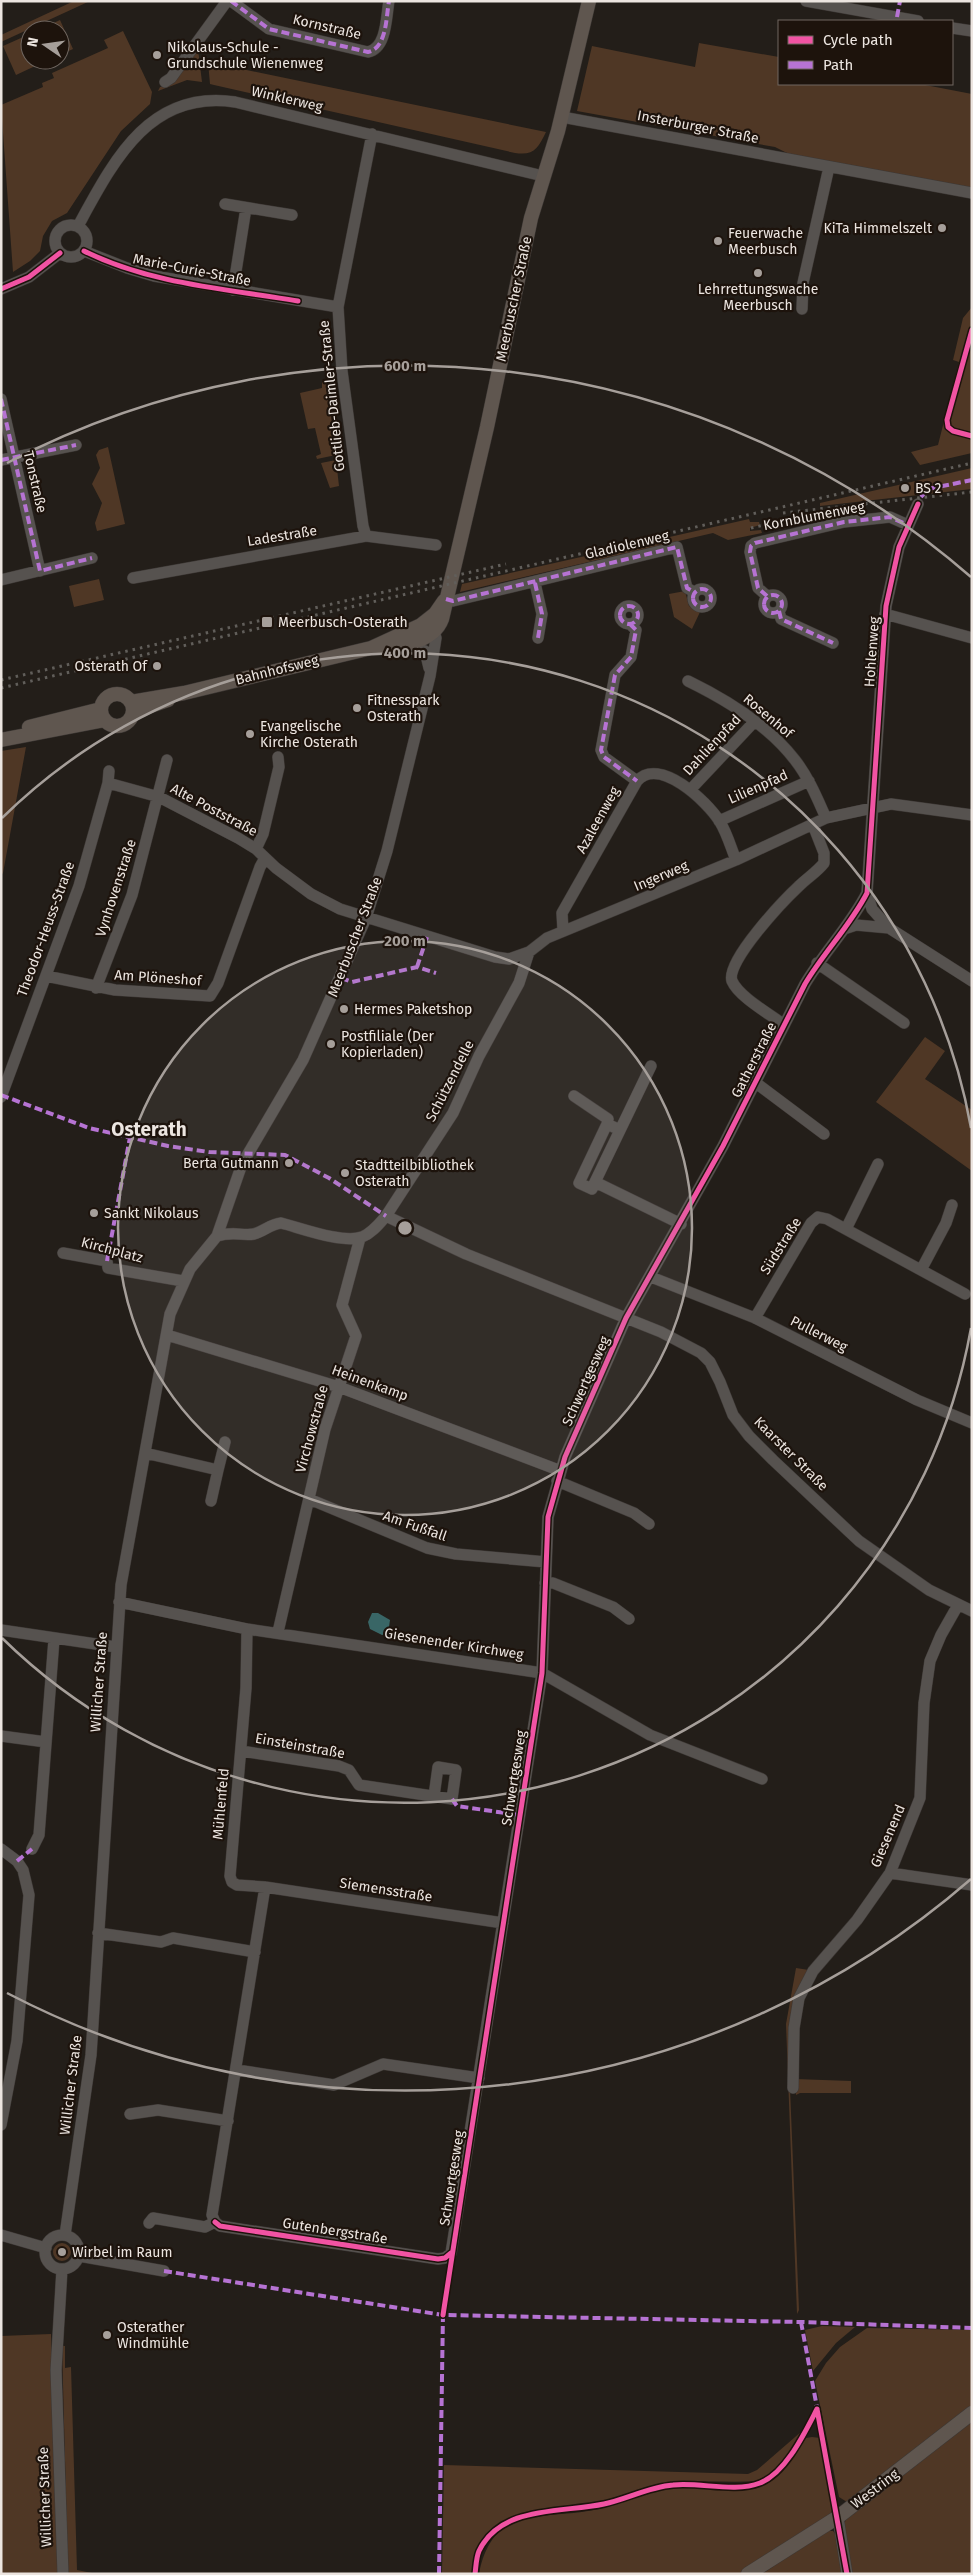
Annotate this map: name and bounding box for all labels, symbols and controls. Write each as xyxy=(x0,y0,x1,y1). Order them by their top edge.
street label: Kornstraße xyxy=(291,11,363,43)
north arrow xyxy=(20,20,70,70)
legend xyxy=(778,20,953,85)
text: Cycle path xyxy=(823,31,893,49)
text: N xyxy=(23,36,42,49)
place label: Nikolaus-Schule - Grundschule Wienenweg xyxy=(167,39,324,72)
marker: Nikolaus-Schule - Grundschule Wienenweg xyxy=(151,49,163,61)
text: Path xyxy=(823,56,853,74)
street label: Winklerweg xyxy=(250,83,325,116)
street label: Insterburger Straße xyxy=(636,107,760,147)
place label: KiTa Himmelszelt xyxy=(823,220,933,237)
marker: KiTa Himmelszelt xyxy=(936,222,948,234)
place label: Feuerwache Meerbusch xyxy=(728,225,803,258)
street label: Meerbuscher Straße xyxy=(492,235,536,363)
marker: Feuerwache Meerbusch xyxy=(712,235,724,247)
street label: Marie-Curie-Straße xyxy=(131,250,253,290)
marker: Lehrrettungswache Meerbusch xyxy=(752,267,764,279)
place label: Lehrrettungswache Meerbusch xyxy=(698,281,818,314)
street label: Gottlieb-Daimler-Straße xyxy=(316,320,348,472)
text: 600 m xyxy=(384,357,426,375)
street label: Tonstraße xyxy=(20,449,50,515)
place label: BS 2 xyxy=(915,480,942,497)
marker: BS 2 xyxy=(899,482,911,494)
street label: Kornblumenweg xyxy=(762,498,867,534)
street label: Ladestraße xyxy=(246,522,318,550)
street label: Gladiolenweg xyxy=(583,527,671,563)
place label: Meerbusch-Osterath xyxy=(278,614,408,631)
marker: Meerbusch-Osterath xyxy=(260,615,274,629)
street label: Hohlenweg xyxy=(861,615,883,688)
text: 400 m xyxy=(384,644,426,662)
street label: Bahnhofsweg xyxy=(234,651,321,689)
place label: Osterath Of xyxy=(74,658,148,675)
marker: Osterath Of xyxy=(151,660,163,672)
street label: Rosenhof xyxy=(740,690,797,743)
place label: Fitnesspark Osterath xyxy=(367,692,440,725)
marker: Fitnesspark Osterath xyxy=(351,702,363,714)
street label: Dahlienpfad xyxy=(679,711,745,779)
place label: Evangelische Kirche Osterath xyxy=(260,718,358,751)
marker: Evangelische Kirche Osterath xyxy=(244,728,256,740)
street label: Lilienpfad xyxy=(726,766,790,808)
street label: Alte Poststraße xyxy=(168,780,260,840)
street label: Azaleenweg xyxy=(573,783,624,856)
street label: Vynhovenstraße xyxy=(92,837,140,939)
street label: Ingerweg xyxy=(631,857,691,895)
street label: Theodor-Heuss-Straße xyxy=(14,859,78,999)
street label: Meerbuscher Straße xyxy=(324,875,386,999)
text: 200 m xyxy=(384,932,426,950)
street label: Am Plöneshof xyxy=(114,966,203,990)
place label: Hermes Paketshop xyxy=(354,1001,472,1018)
marker: Hermes Paketshop xyxy=(338,1003,350,1015)
street label: Gatherstraße xyxy=(728,1019,780,1101)
place label: Postfiliale (Der Kopierladen) xyxy=(341,1028,435,1061)
street label: Schützendelle xyxy=(422,1037,478,1125)
marker: Postfiliale (Der Kopierladen) xyxy=(325,1038,337,1050)
district label: Osterath xyxy=(111,1118,187,1141)
place label: Berta Gutmann xyxy=(183,1155,279,1172)
marker: Berta Gutmann xyxy=(283,1157,295,1169)
place label: Stadtteilbibliothek Osterath xyxy=(355,1157,475,1190)
marker: Stadtteilbibliothek Osterath xyxy=(339,1167,351,1179)
place label: Sankt Nikolaus xyxy=(104,1205,199,1222)
marker: Sankt Nikolaus xyxy=(88,1207,100,1219)
street label: Südstraße xyxy=(757,1214,805,1278)
centre of rings xyxy=(396,1219,414,1237)
street label: Kirchplatz xyxy=(79,1234,145,1266)
street label: Pullerweg xyxy=(788,1312,851,1356)
street label: Schwertgesweg xyxy=(559,1333,614,1429)
street label: Heinenkamp xyxy=(329,1361,411,1405)
street label: Virchowstraße xyxy=(292,1383,332,1475)
street label: Kaarster Straße xyxy=(750,1413,832,1495)
street label: Am Fußfall xyxy=(381,1507,449,1545)
street label: Giesenender Kirchweg xyxy=(383,1625,526,1664)
street label: Willicher Straße xyxy=(87,1631,111,1733)
street label: Schwertgesweg xyxy=(498,1728,530,1827)
street label: Einsteinstraße xyxy=(254,1730,346,1762)
street label: Mühlenfeld xyxy=(209,1768,233,1840)
street label: Giesenend xyxy=(867,1802,909,1870)
street label: Siemensstraße xyxy=(338,1874,434,1906)
street label: Willicher Straße xyxy=(56,2034,86,2136)
street label: Schwertgesweg xyxy=(436,2128,468,2227)
street label: Gutenbergstraße xyxy=(281,2214,389,2248)
place label: Wirbel im Raum xyxy=(72,2244,172,2261)
marker: Wirbel im Raum xyxy=(56,2246,68,2258)
place label: Osterather Windmühle xyxy=(117,2319,189,2352)
marker: Osterather Windmühle xyxy=(101,2329,113,2341)
street label: Willicher Straße xyxy=(35,2447,55,2547)
street label: Westring xyxy=(848,2465,903,2512)

